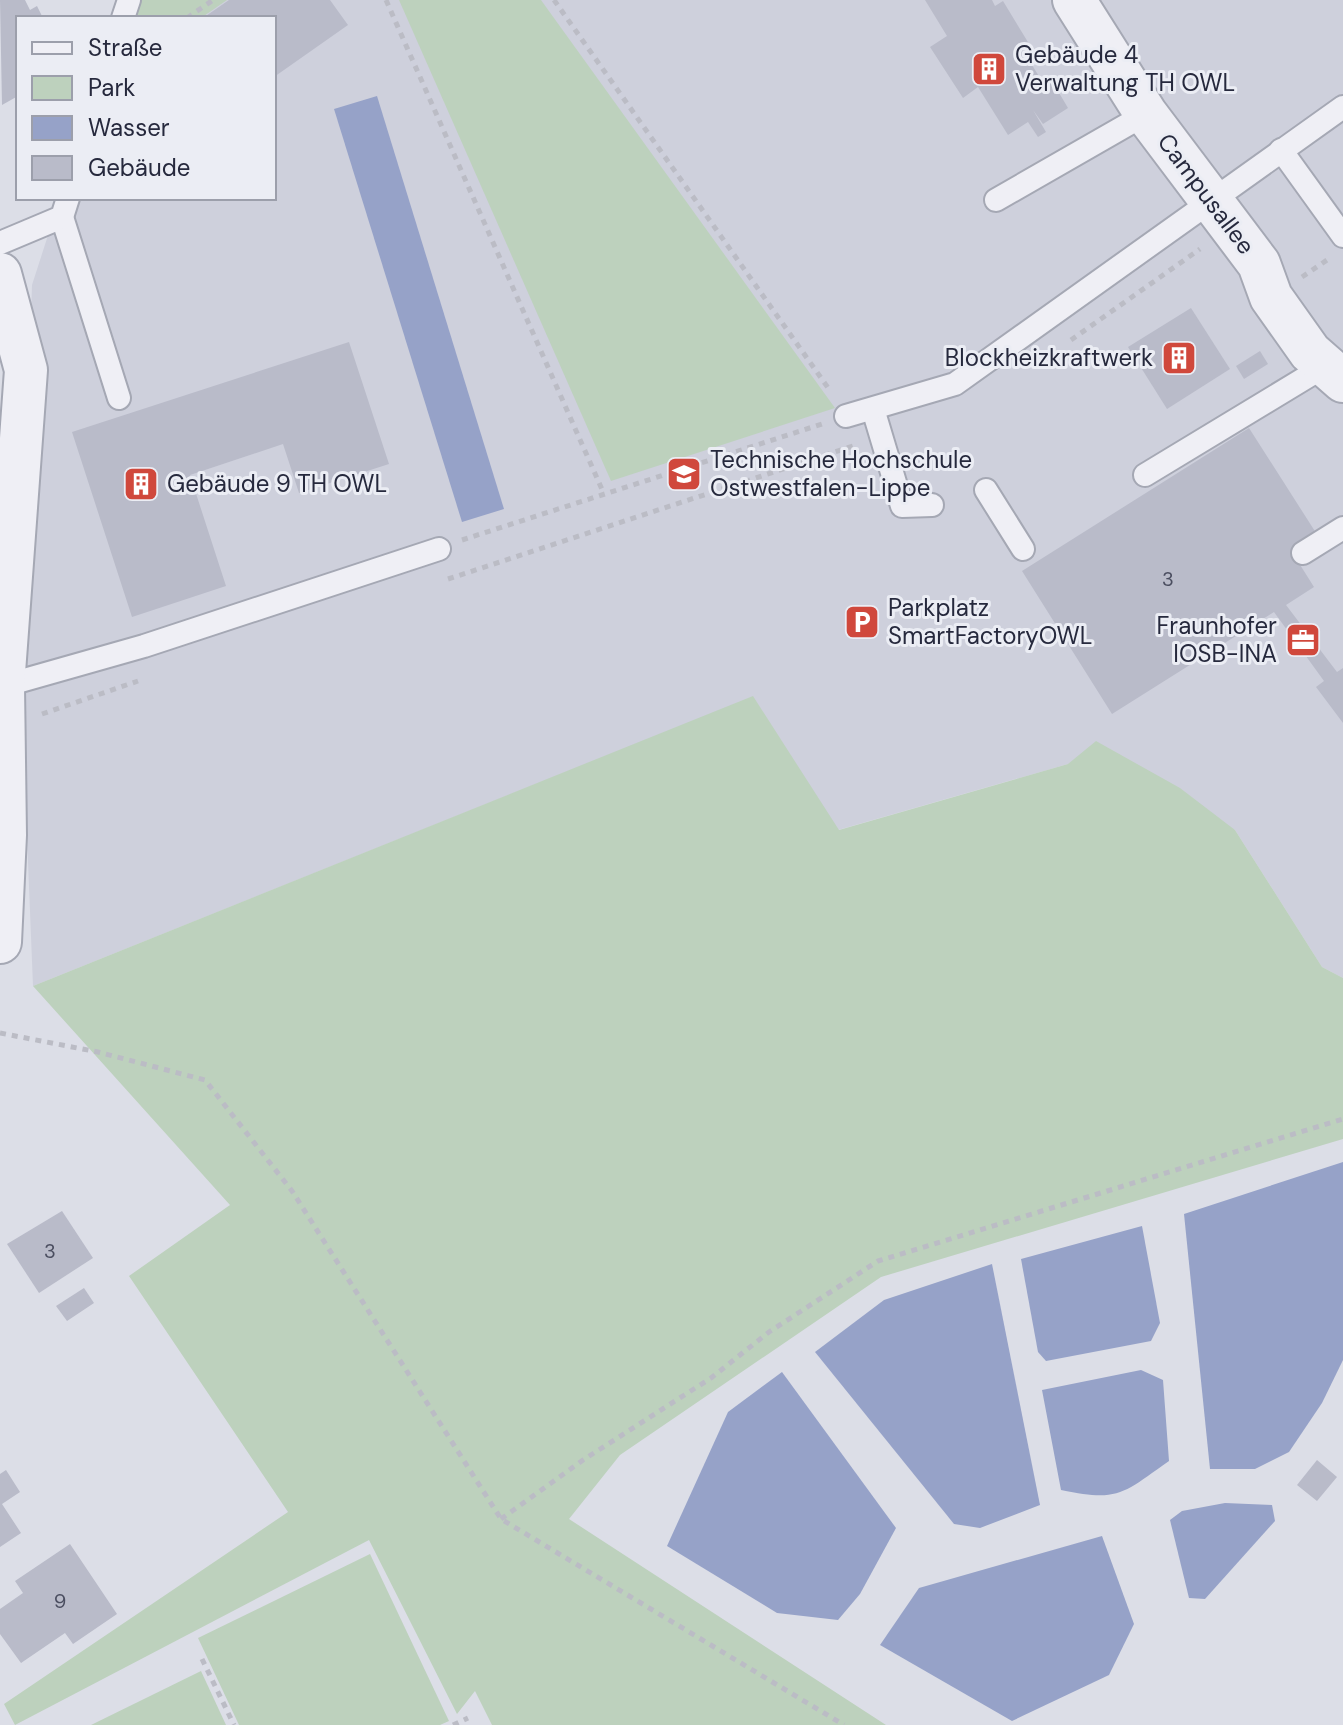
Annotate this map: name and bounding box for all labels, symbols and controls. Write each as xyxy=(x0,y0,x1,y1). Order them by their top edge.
legend xyxy=(16,16,276,200)
text: Straße xyxy=(88,32,162,63)
place label: Gebäude 4 Verwaltung TH OWL xyxy=(1015,39,1235,98)
building icon: Gebäude 4 Verwaltung TH OWL xyxy=(970,50,1008,88)
text: Park xyxy=(88,72,135,103)
text: Wasser xyxy=(88,112,170,143)
street label: Campusallee xyxy=(1151,127,1262,260)
text: Gebäude xyxy=(88,152,190,183)
building icon: Blockheizkraftwerk xyxy=(1160,339,1198,377)
place label: Blockheizkraftwerk xyxy=(945,342,1153,373)
place label: Technische Hochschule Ostwestfalen-Lippe xyxy=(710,444,972,503)
school or university icon: Technische Hochschule Ostwestfalen-Lippe xyxy=(665,455,703,493)
building icon: Gebäude 9 TH OWL xyxy=(122,465,160,503)
place label: Gebäude 9 TH OWL xyxy=(167,468,387,499)
house number: 3 xyxy=(1162,566,1174,592)
place label: Parkplatz SmartFactoryOWL xyxy=(888,592,1093,651)
parking icon: Parkplatz SmartFactoryOWL xyxy=(843,603,881,641)
place label: Fraunhofer IOSB-INA xyxy=(1156,610,1277,669)
office icon: Fraunhofer IOSB-INA xyxy=(1284,621,1322,659)
house number: 3 xyxy=(44,1238,56,1264)
house number: 9 xyxy=(54,1588,66,1614)

